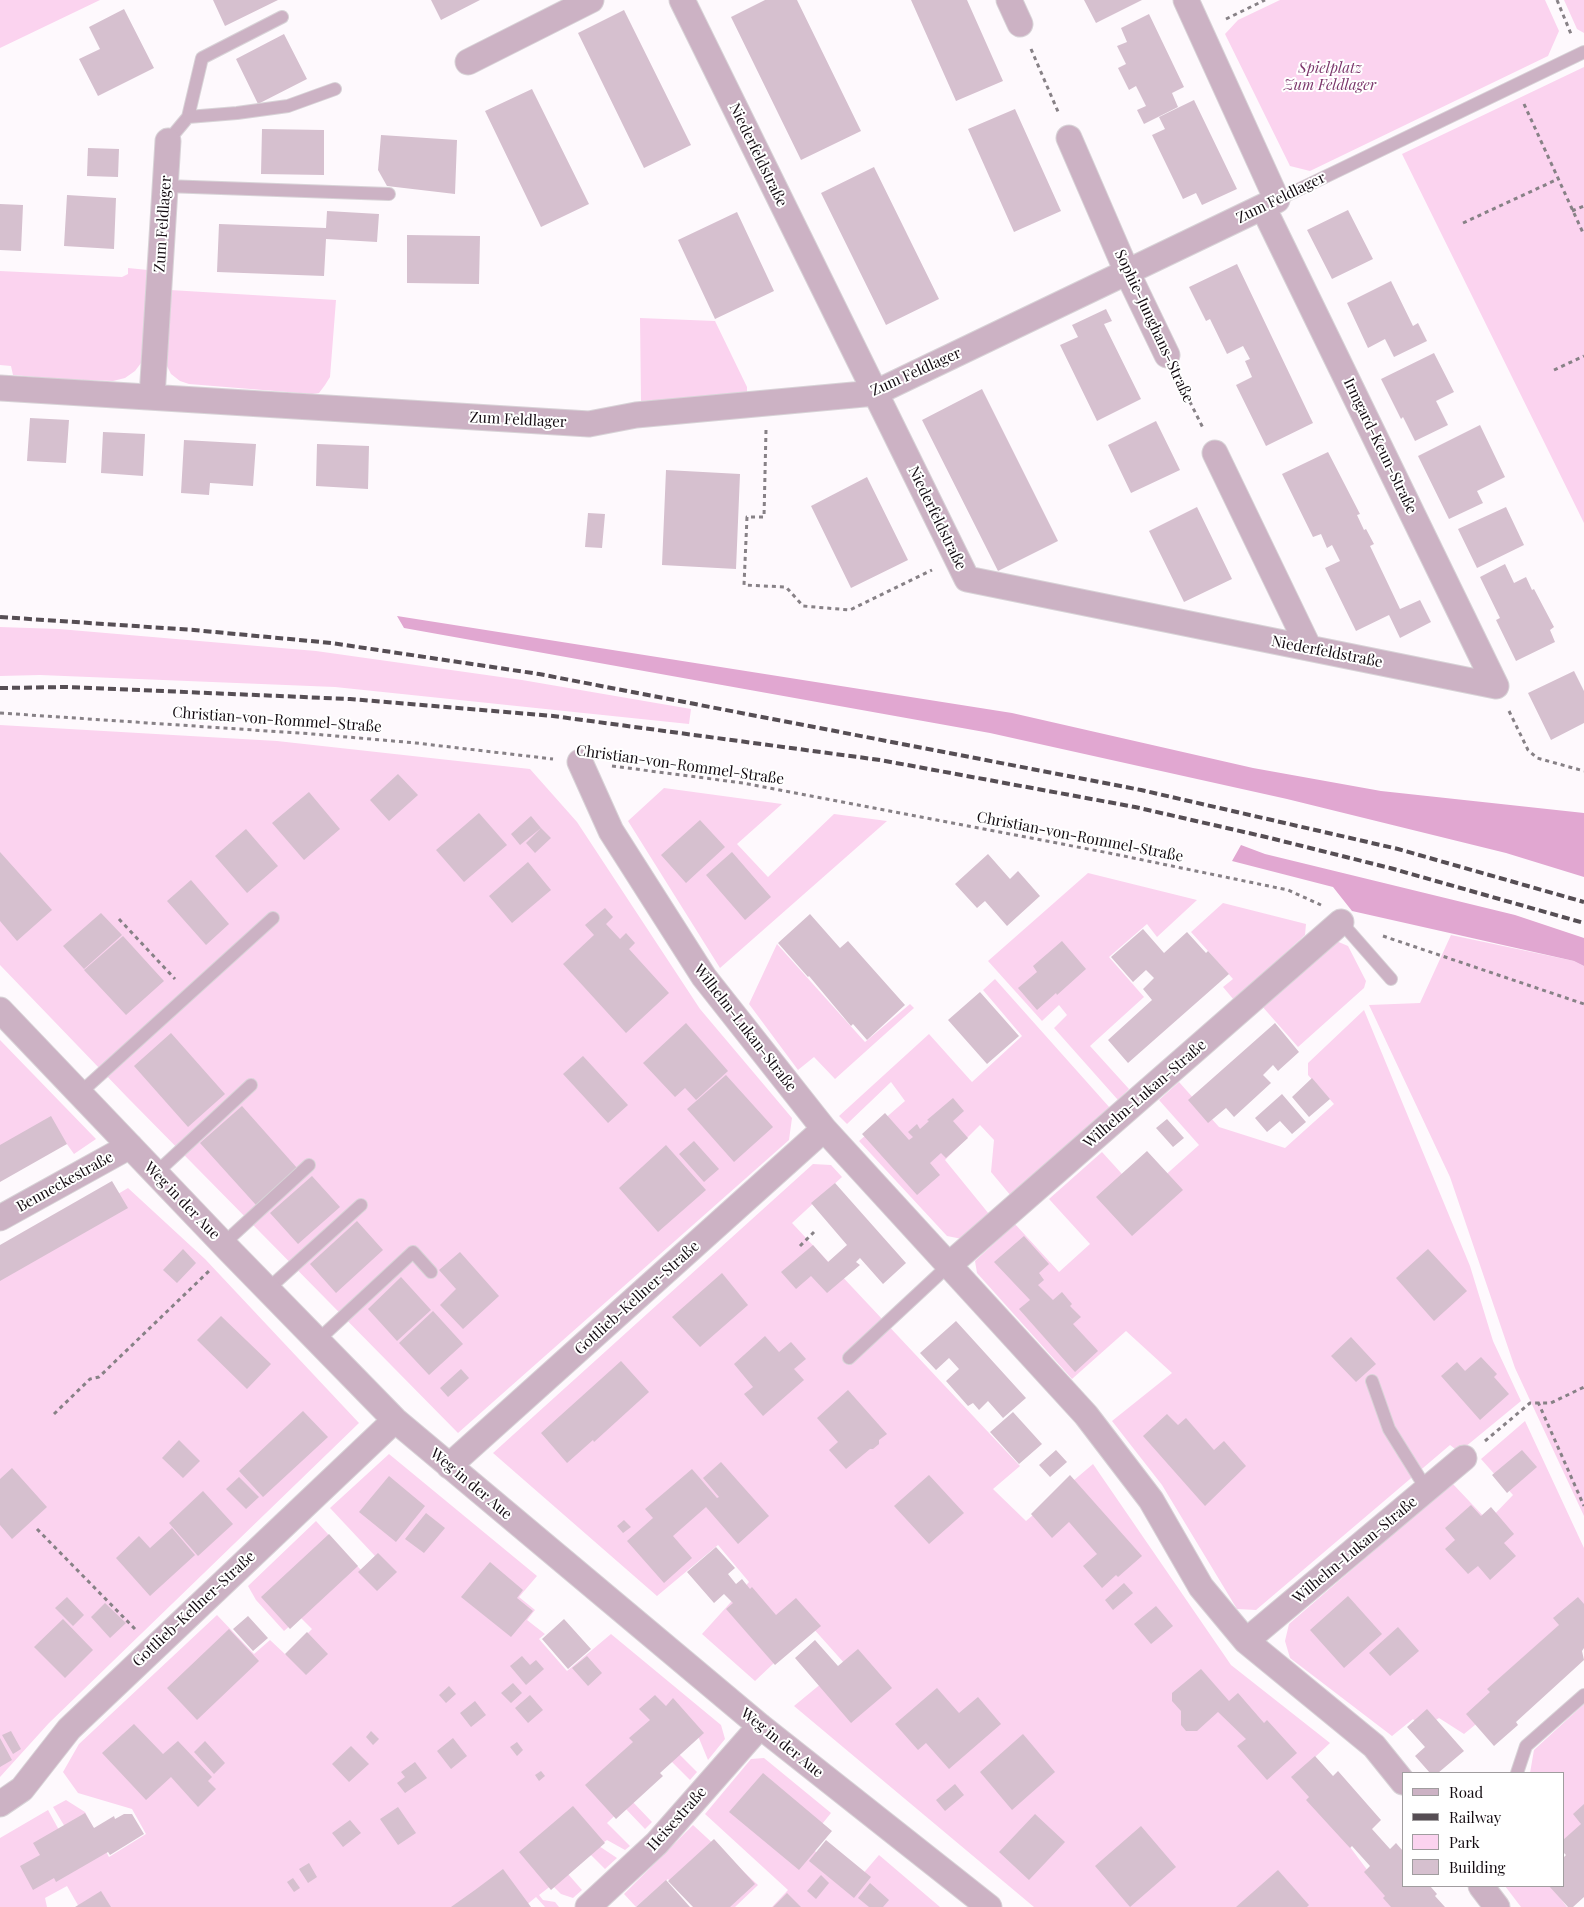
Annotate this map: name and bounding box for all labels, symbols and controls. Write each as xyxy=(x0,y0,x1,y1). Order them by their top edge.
park label: Spielplatz Zum Feldlager xyxy=(1284,59,1376,94)
street label: Niederfeldstraße xyxy=(725,100,791,210)
street label: Zum Feldlager xyxy=(1233,169,1329,227)
street label: Zum Feldlager xyxy=(151,175,175,273)
street label: Sophie-Junghans-Straße xyxy=(1111,247,1197,405)
street label: Zum Feldlager xyxy=(868,344,964,400)
street label: Irmgard-Keun-Straße xyxy=(1339,375,1421,517)
street label: Zum Feldlager xyxy=(469,408,567,432)
street label: Niederfeldstraße xyxy=(904,463,970,573)
street label: Niederfeldstraße xyxy=(1270,632,1384,672)
street label: Christian-von-Rommel-Straße xyxy=(172,704,382,736)
street label: Christian-von-Rommel-Straße xyxy=(575,741,785,789)
street label: Christian-von-Rommel-Straße xyxy=(975,808,1185,866)
street label: Wilhelm-Lukan-Straße xyxy=(690,961,800,1095)
street label: Wilhelm-Lukan-Straße xyxy=(1080,1036,1210,1152)
street label: Benneckestraße xyxy=(14,1148,116,1216)
street label: Weg in der Aue xyxy=(140,1158,224,1244)
street label: Gottlieb-Kellner-Straße xyxy=(571,1237,703,1359)
street label: Weg in der Aue xyxy=(427,1445,515,1523)
street label: Wilhelm-Lukan-Straße xyxy=(1289,1493,1421,1607)
street label: Gottlieb-Kellner-Straße xyxy=(129,1547,259,1671)
street label: Weg in der Aue xyxy=(737,1704,827,1782)
legend xyxy=(1402,1772,1564,1887)
text: Road xyxy=(1449,1782,1483,1802)
street label: Heisestraße xyxy=(644,1783,710,1855)
text: Railway xyxy=(1449,1807,1501,1827)
text: Park xyxy=(1449,1832,1480,1852)
text: Building xyxy=(1449,1857,1505,1877)

